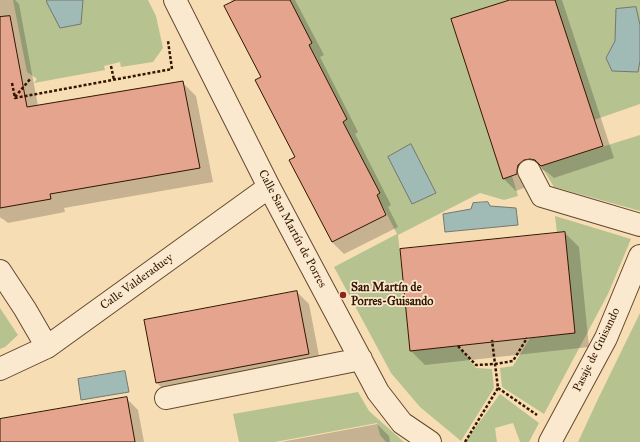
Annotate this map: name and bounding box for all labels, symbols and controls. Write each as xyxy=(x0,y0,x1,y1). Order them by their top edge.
street label: Calle San Martín de Porres xyxy=(255,168,329,290)
street label: Calle Valderaduey xyxy=(98,251,176,313)
place label: San Martín de Porres-Guisando xyxy=(351,281,433,309)
marker: San Martín de Porres-Guisando xyxy=(338,290,348,300)
street label: Pasaje de Guisando xyxy=(570,306,624,394)

